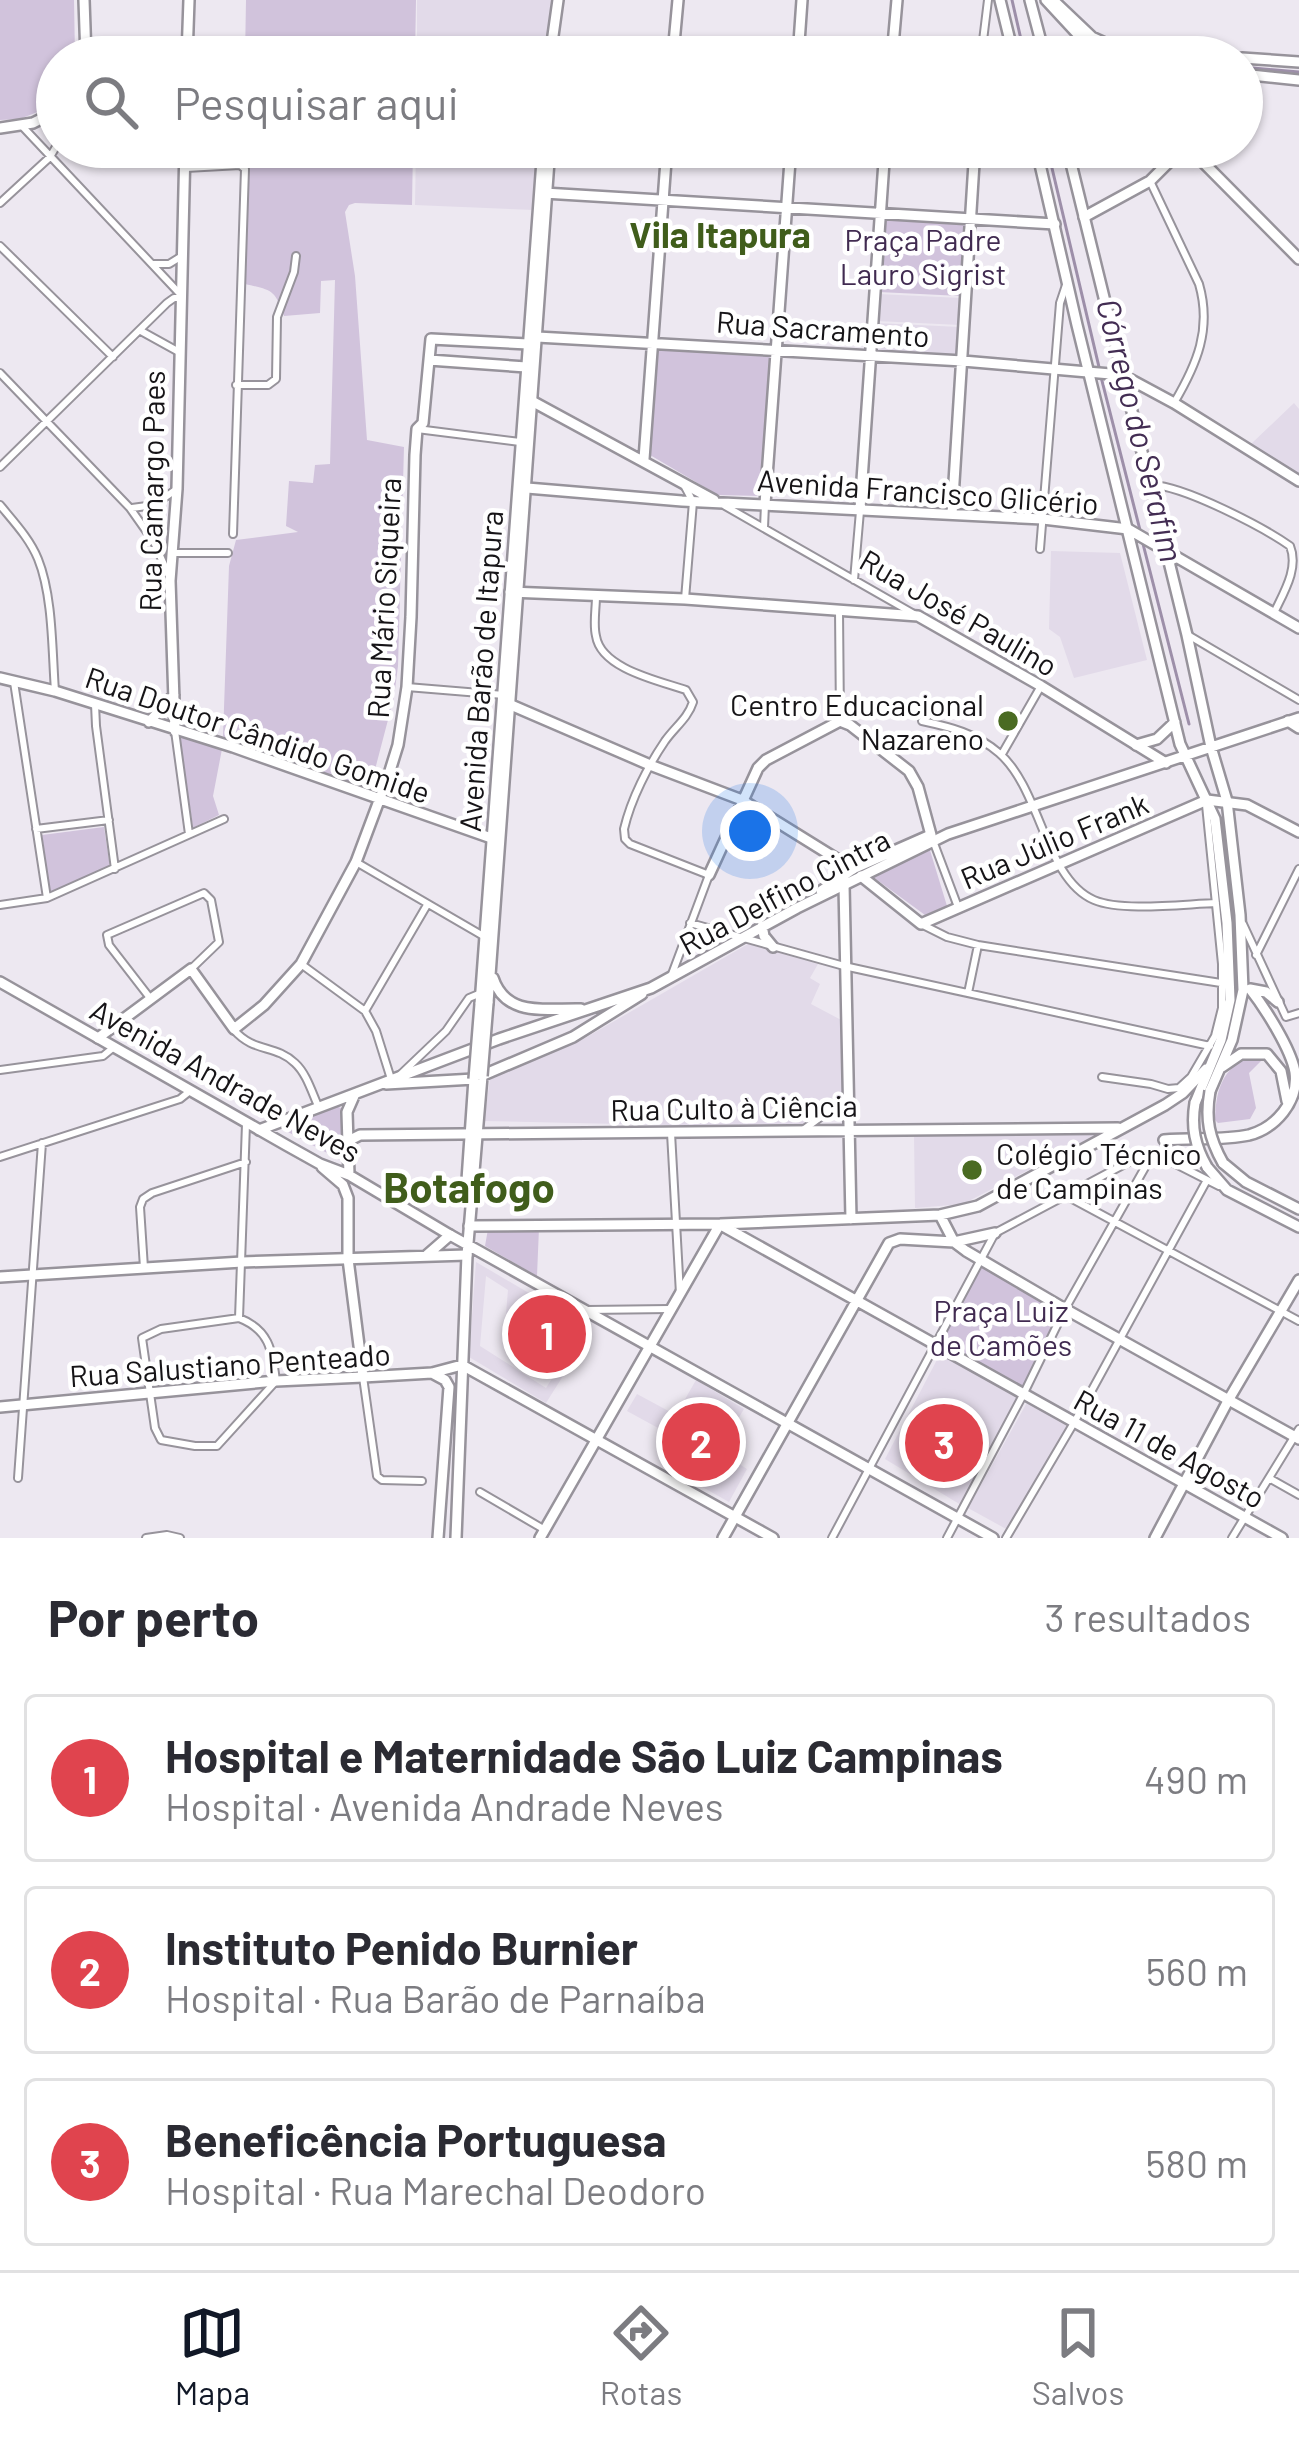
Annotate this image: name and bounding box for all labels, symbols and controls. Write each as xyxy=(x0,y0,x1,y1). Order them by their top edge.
search box xyxy=(36,36,1263,168)
icon: search xyxy=(78,69,144,135)
text: Pesquisar aqui xyxy=(174,75,459,129)
district label: Vila Itapura xyxy=(629,212,811,255)
park label: Praça Padre Lauro Sigrist xyxy=(840,221,1006,291)
water label: Córrego do Serafim xyxy=(1089,294,1193,566)
street label: Rua Sacramento xyxy=(715,303,931,353)
street label: Rua Camargo Paes xyxy=(131,370,171,612)
street label: Avenida Francisco Glicério xyxy=(756,461,1100,521)
street label: Rua Mário Siqueira xyxy=(359,477,407,719)
street label: Avenida Barão de Itapura xyxy=(451,509,509,833)
street label: Rua José Paulino xyxy=(854,541,1064,683)
street label: Rua Doutor Cândido Gomide xyxy=(81,658,435,810)
place label: Centro Educacional Nazareno xyxy=(730,686,984,756)
marker: Centro Educacional Nazareno xyxy=(995,708,1021,734)
street label: Rua Júlio Frank xyxy=(955,784,1153,896)
your location xyxy=(720,801,780,861)
street label: Rua Delfino Cintra xyxy=(673,820,895,962)
street label: Avenida Andrade Neves xyxy=(85,991,367,1169)
street label: Rua Culto à Ciência xyxy=(610,1087,858,1127)
place label: Colégio Técnico de Campinas xyxy=(996,1135,1202,1205)
marker: Colégio Técnico de Campinas xyxy=(959,1157,985,1183)
district label: Botafogo xyxy=(383,1161,555,1212)
pin: 1 xyxy=(508,1289,586,1379)
park label: Praça Luiz de Camões xyxy=(930,1292,1072,1362)
street label: Rua Salustiano Penteado xyxy=(68,1335,392,1393)
street label: Rua 11 de Agosto xyxy=(1068,1381,1272,1515)
pin: 2 xyxy=(662,1397,740,1487)
pin: 3 xyxy=(905,1398,983,1488)
text: Por perto xyxy=(48,1586,259,1647)
text: 3 resultados xyxy=(1045,1593,1251,1640)
text: Hospital e Maternidade São Luiz Campinas xyxy=(165,1728,1003,1782)
text: 1 xyxy=(83,1755,97,1802)
text: 490 m xyxy=(1144,1755,1248,1802)
text: Hospital · Avenida Andrade Neves xyxy=(165,1782,723,1829)
text: Instituto Penido Burnier xyxy=(165,1920,638,1974)
text: 2 xyxy=(79,1947,101,1994)
text: 560 m xyxy=(1146,1947,1248,1994)
text: Hospital · Rua Barão de Parnaíba xyxy=(165,1974,706,2021)
text: Beneficência Portuguesa xyxy=(165,2112,667,2166)
text: 3 xyxy=(79,2139,101,2186)
text: 580 m xyxy=(1146,2139,1248,2186)
text: Hospital · Rua Marechal Deodoro xyxy=(165,2166,706,2213)
tab: Mapa xyxy=(175,2300,250,2412)
tab: Rotas xyxy=(600,2300,682,2412)
tab: Salvos xyxy=(1032,2300,1124,2412)

